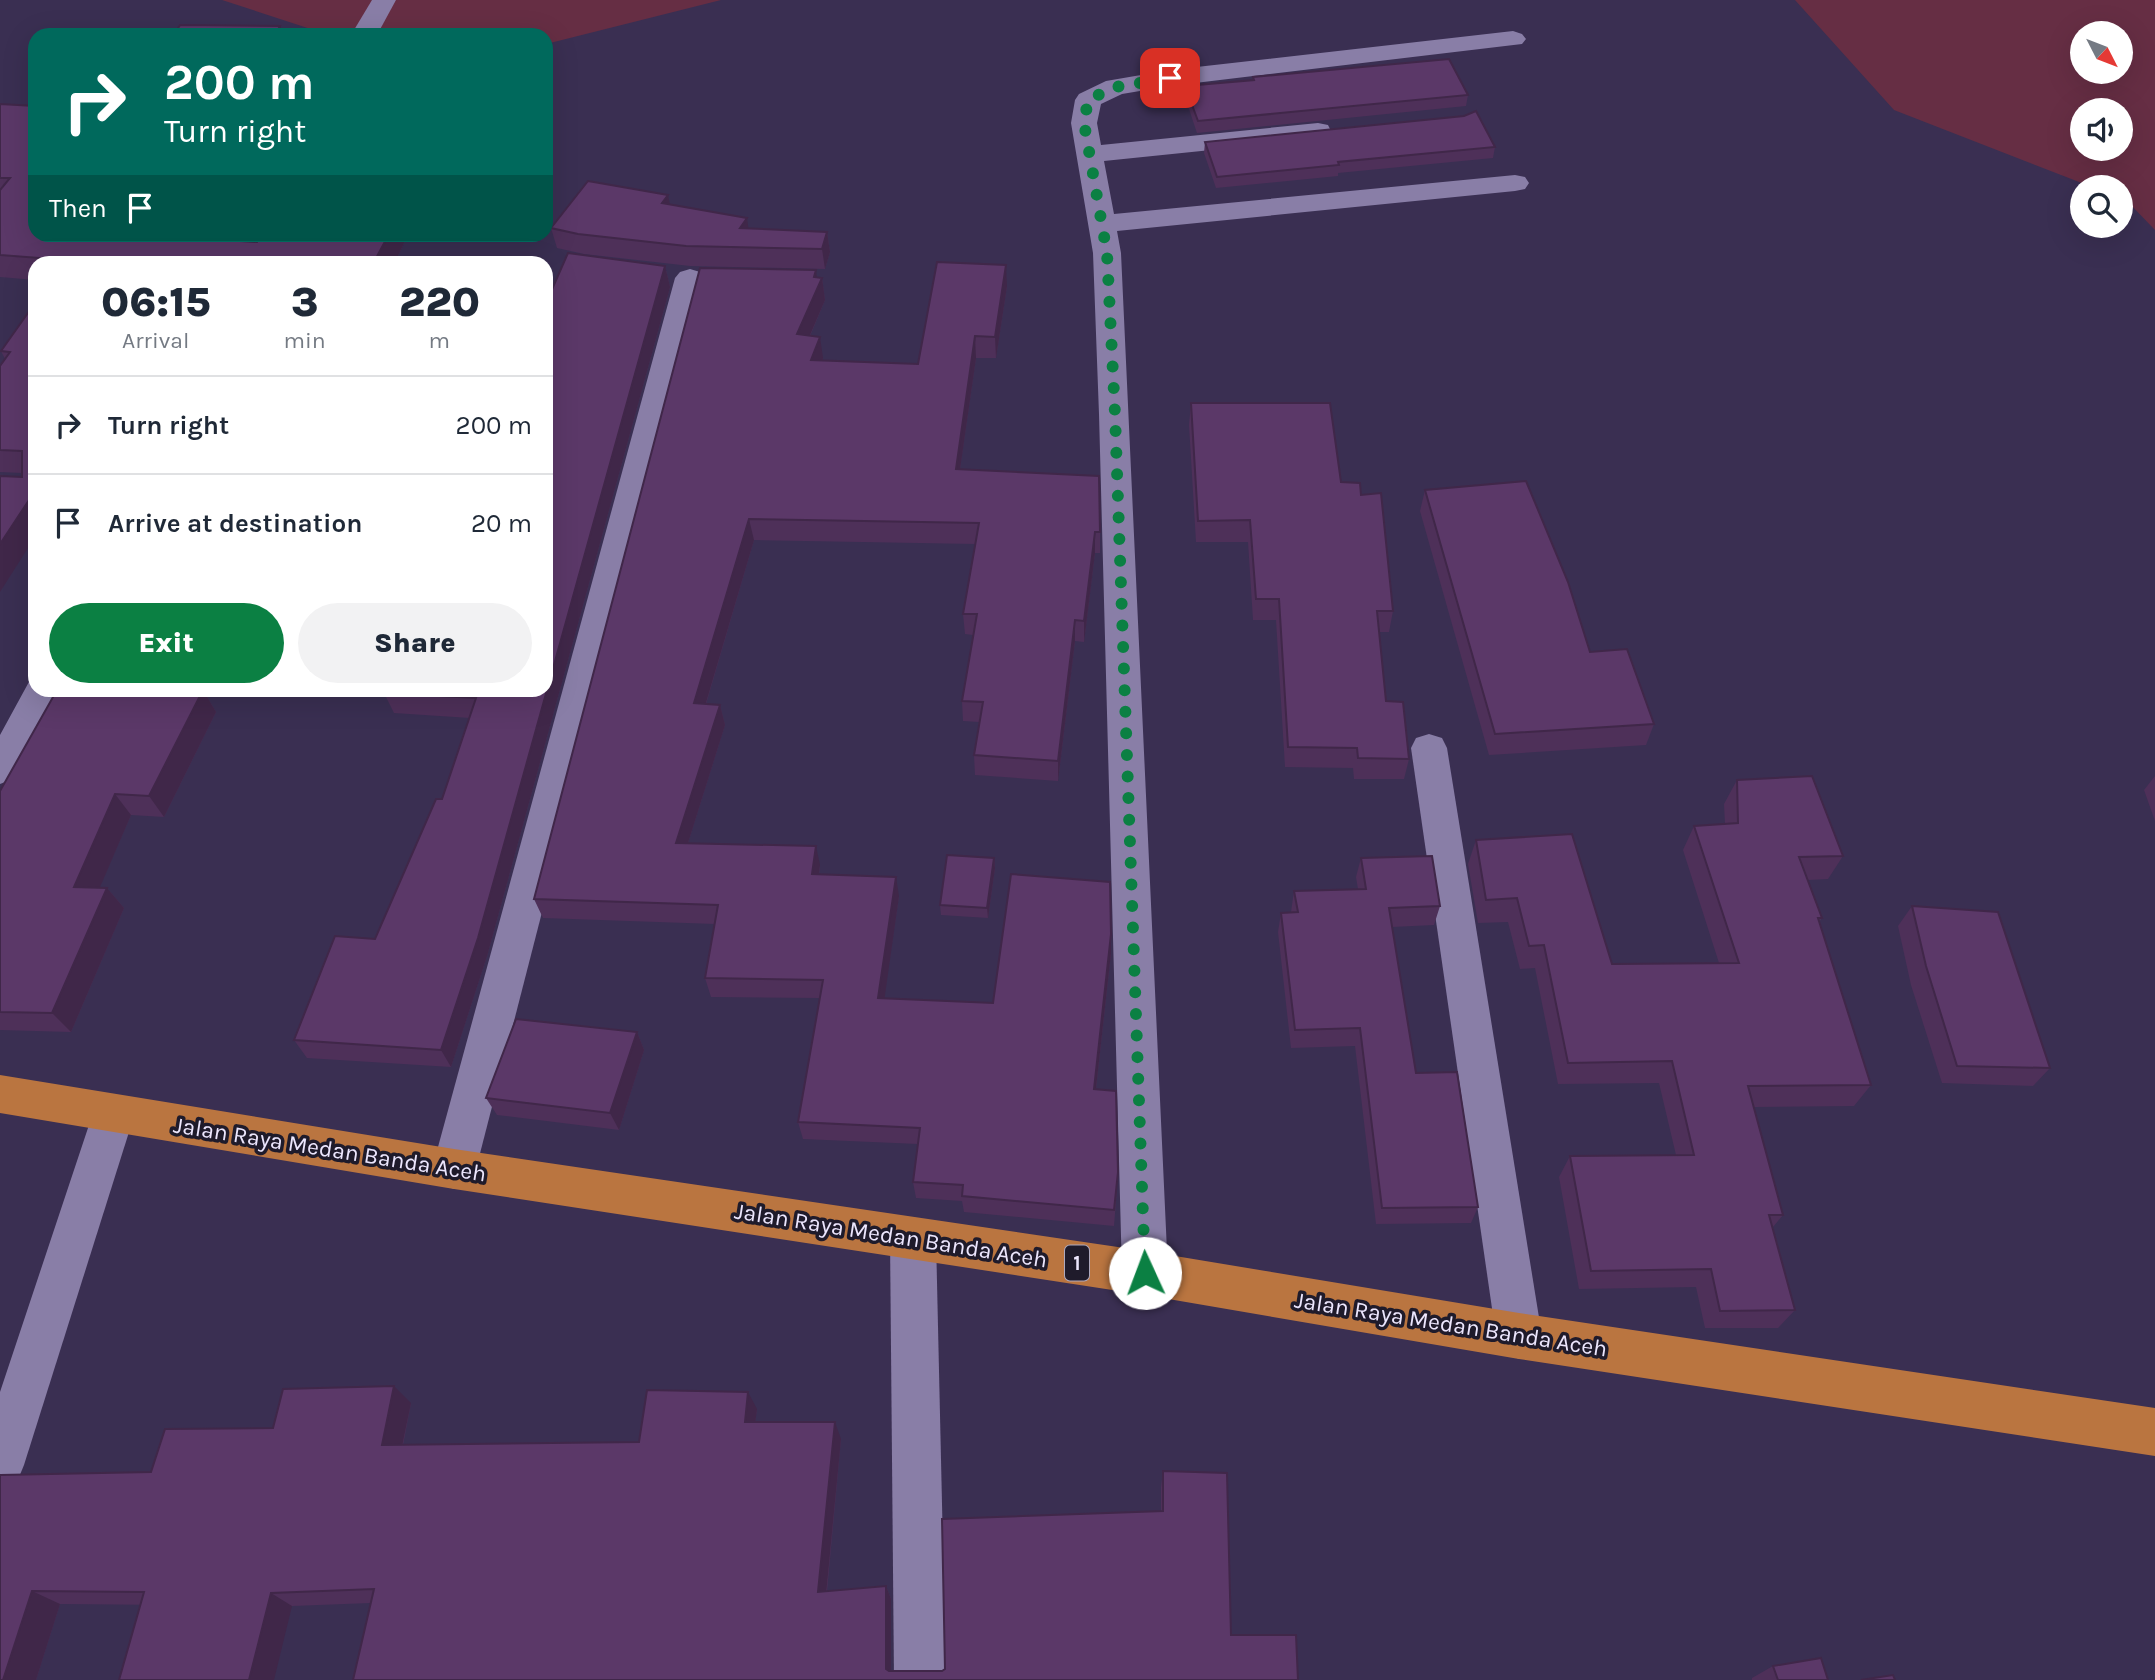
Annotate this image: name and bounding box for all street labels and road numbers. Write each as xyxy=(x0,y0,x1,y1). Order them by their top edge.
street label: Jalan Raya Medan Banda Aceh xyxy=(172,1111,488,1188)
street label: Jalan Raya Medan Banda Aceh xyxy=(733,1197,1049,1274)
road number: 1 xyxy=(1065,1246,1089,1280)
street label: Jalan Raya Medan Banda Aceh xyxy=(1293,1286,1609,1363)

